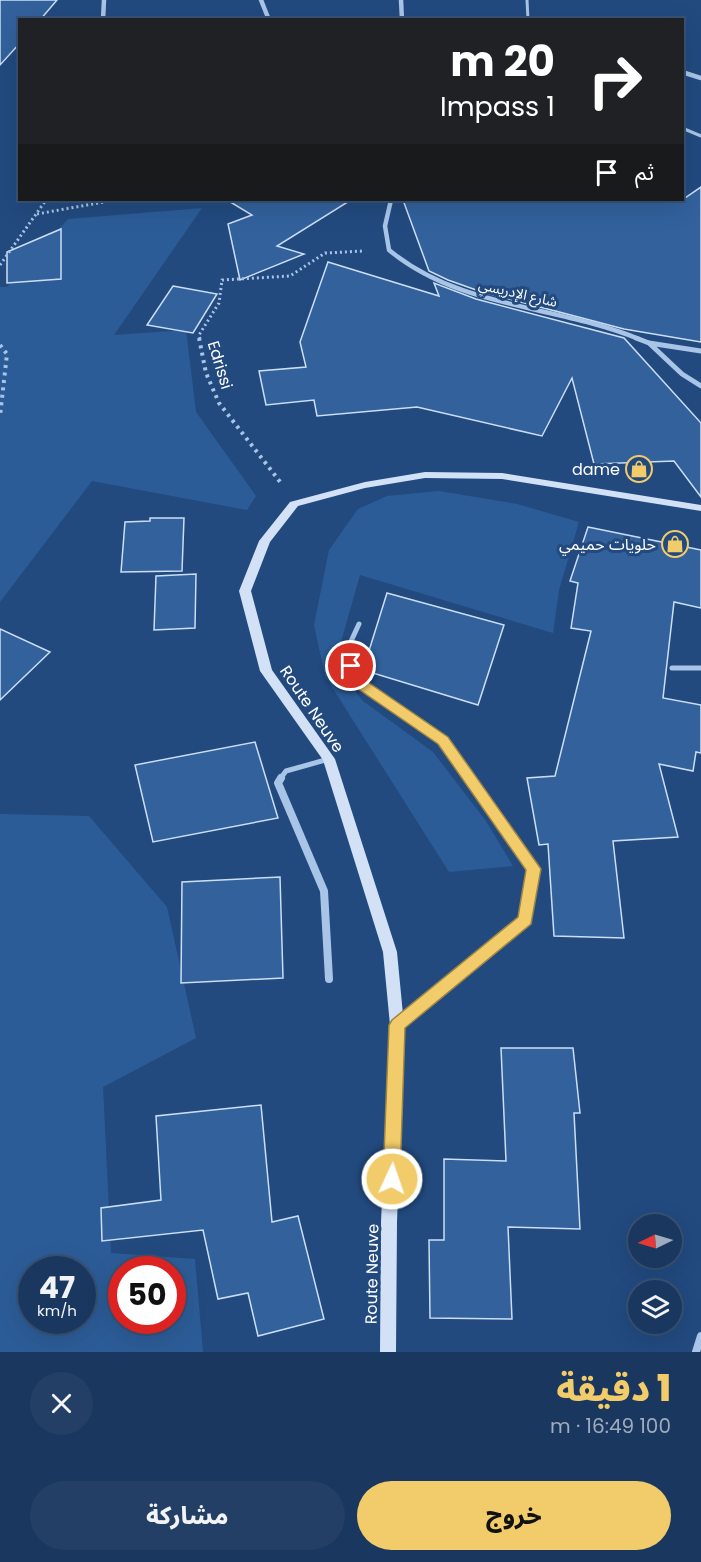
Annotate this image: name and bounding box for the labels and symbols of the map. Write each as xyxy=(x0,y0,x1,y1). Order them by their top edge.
street label: شارع الإدريسي xyxy=(476,274,559,313)
street label: Edrissi xyxy=(202,338,238,392)
shop icon: dame xyxy=(624,454,654,484)
place label: dame xyxy=(572,458,620,481)
shop icon: حلويات حميمي xyxy=(660,529,690,559)
place label: حلويات حميمي xyxy=(559,533,656,556)
pin xyxy=(325,640,376,691)
street label: Route Neuve xyxy=(274,661,350,757)
position arrow xyxy=(360,1147,424,1211)
north arrow xyxy=(628,1214,682,1268)
street label: Route Neuve xyxy=(360,1223,384,1324)
speed limit sign: 50 xyxy=(108,1256,186,1334)

